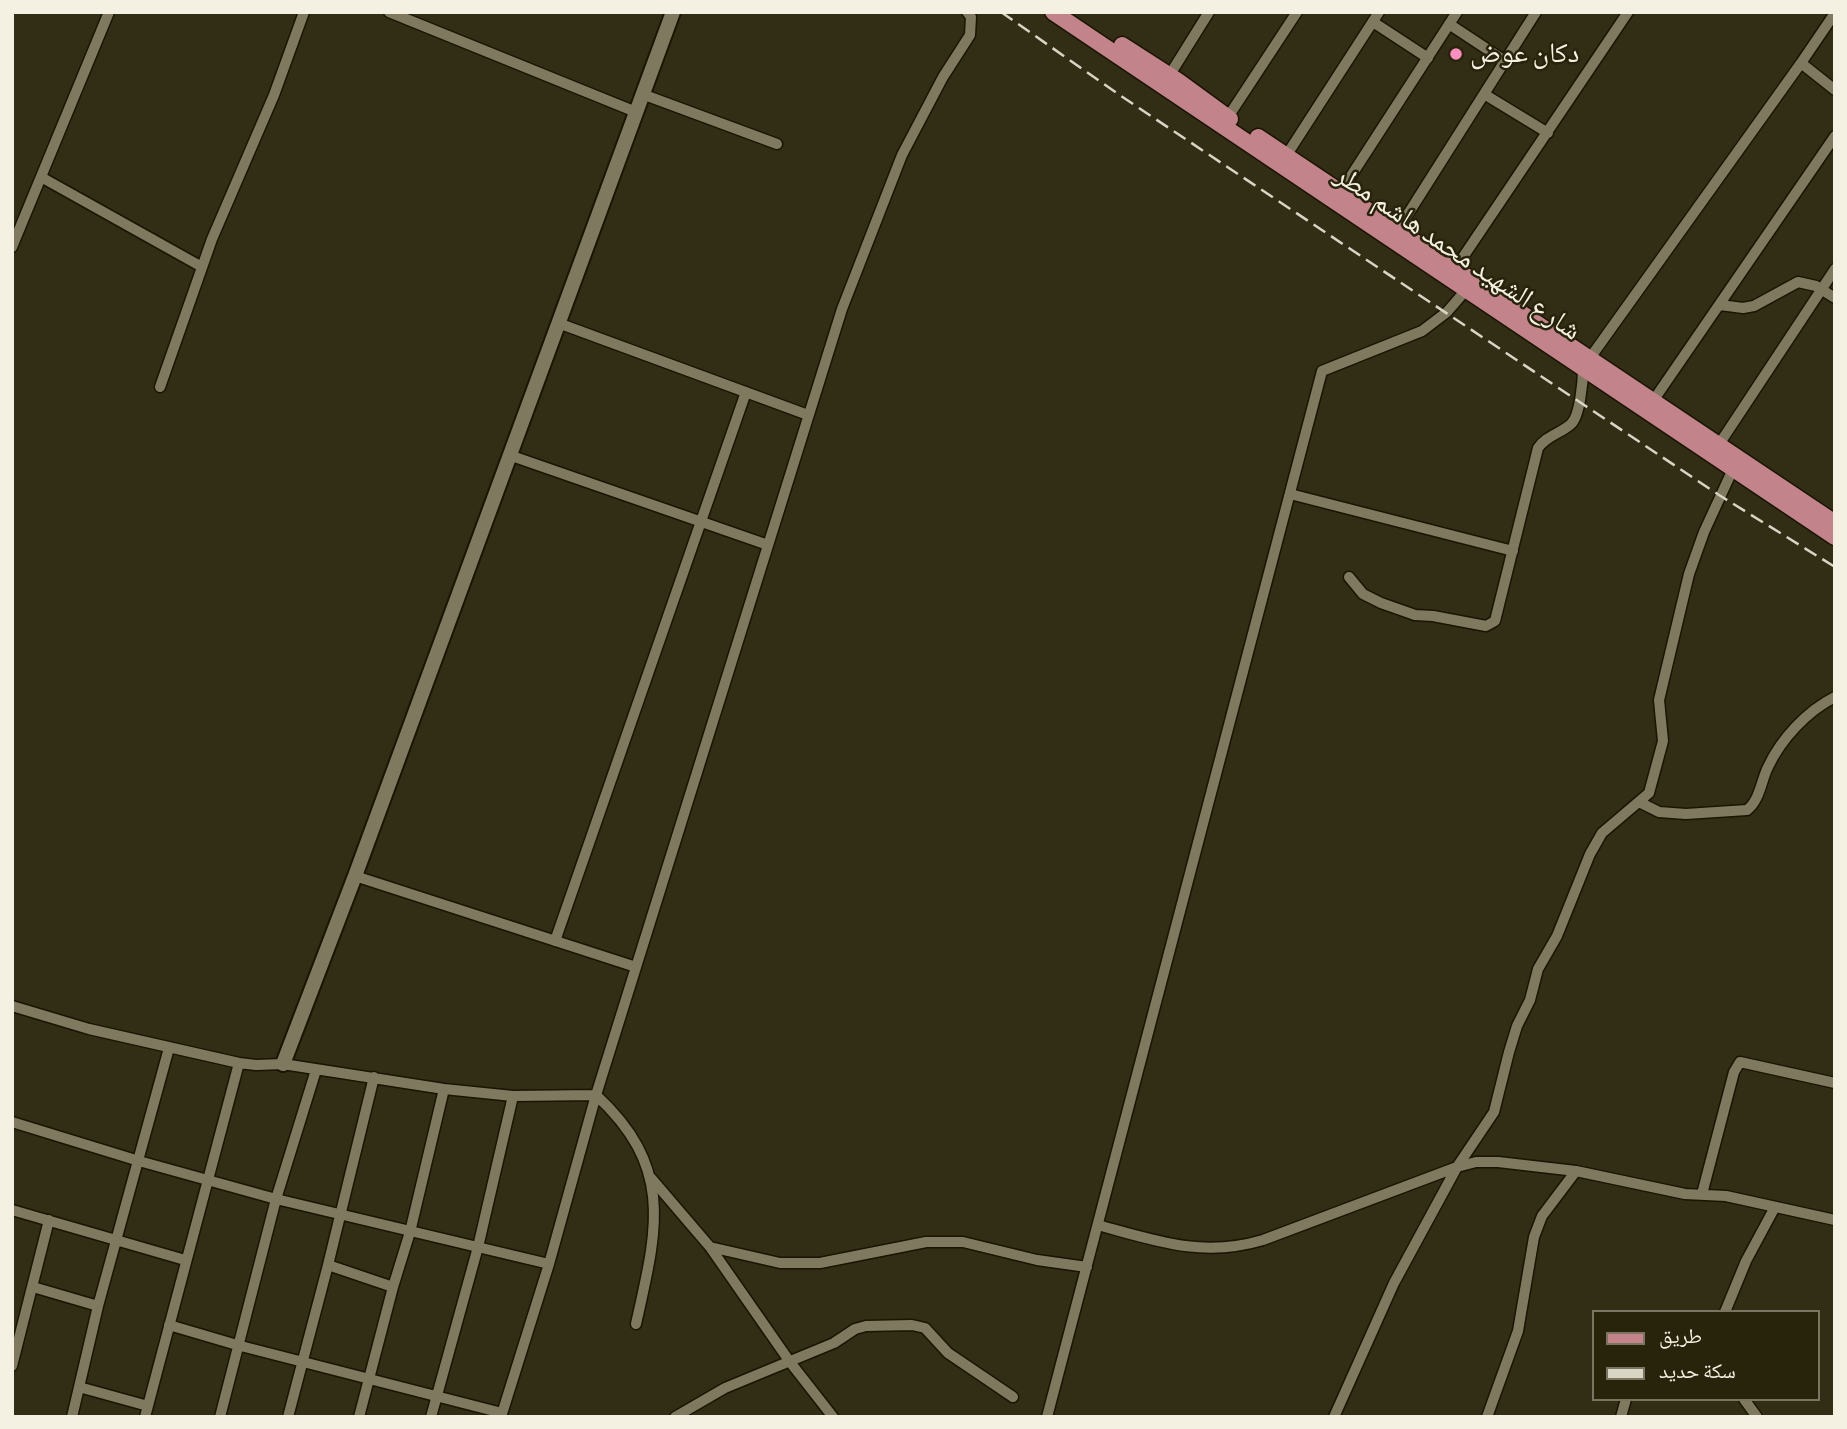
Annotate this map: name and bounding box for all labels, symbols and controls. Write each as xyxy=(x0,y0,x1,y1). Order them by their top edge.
place label: دكان عوض xyxy=(1470,37,1579,71)
marker: دكان عوض xyxy=(1448,46,1464,62)
street label: شارع الشهيد محمد هاشم مطر xyxy=(1329,158,1587,348)
legend xyxy=(1591,1310,1819,1401)
text: طريق xyxy=(1659,1326,1702,1347)
text: سكة حديد xyxy=(1659,1361,1736,1382)

